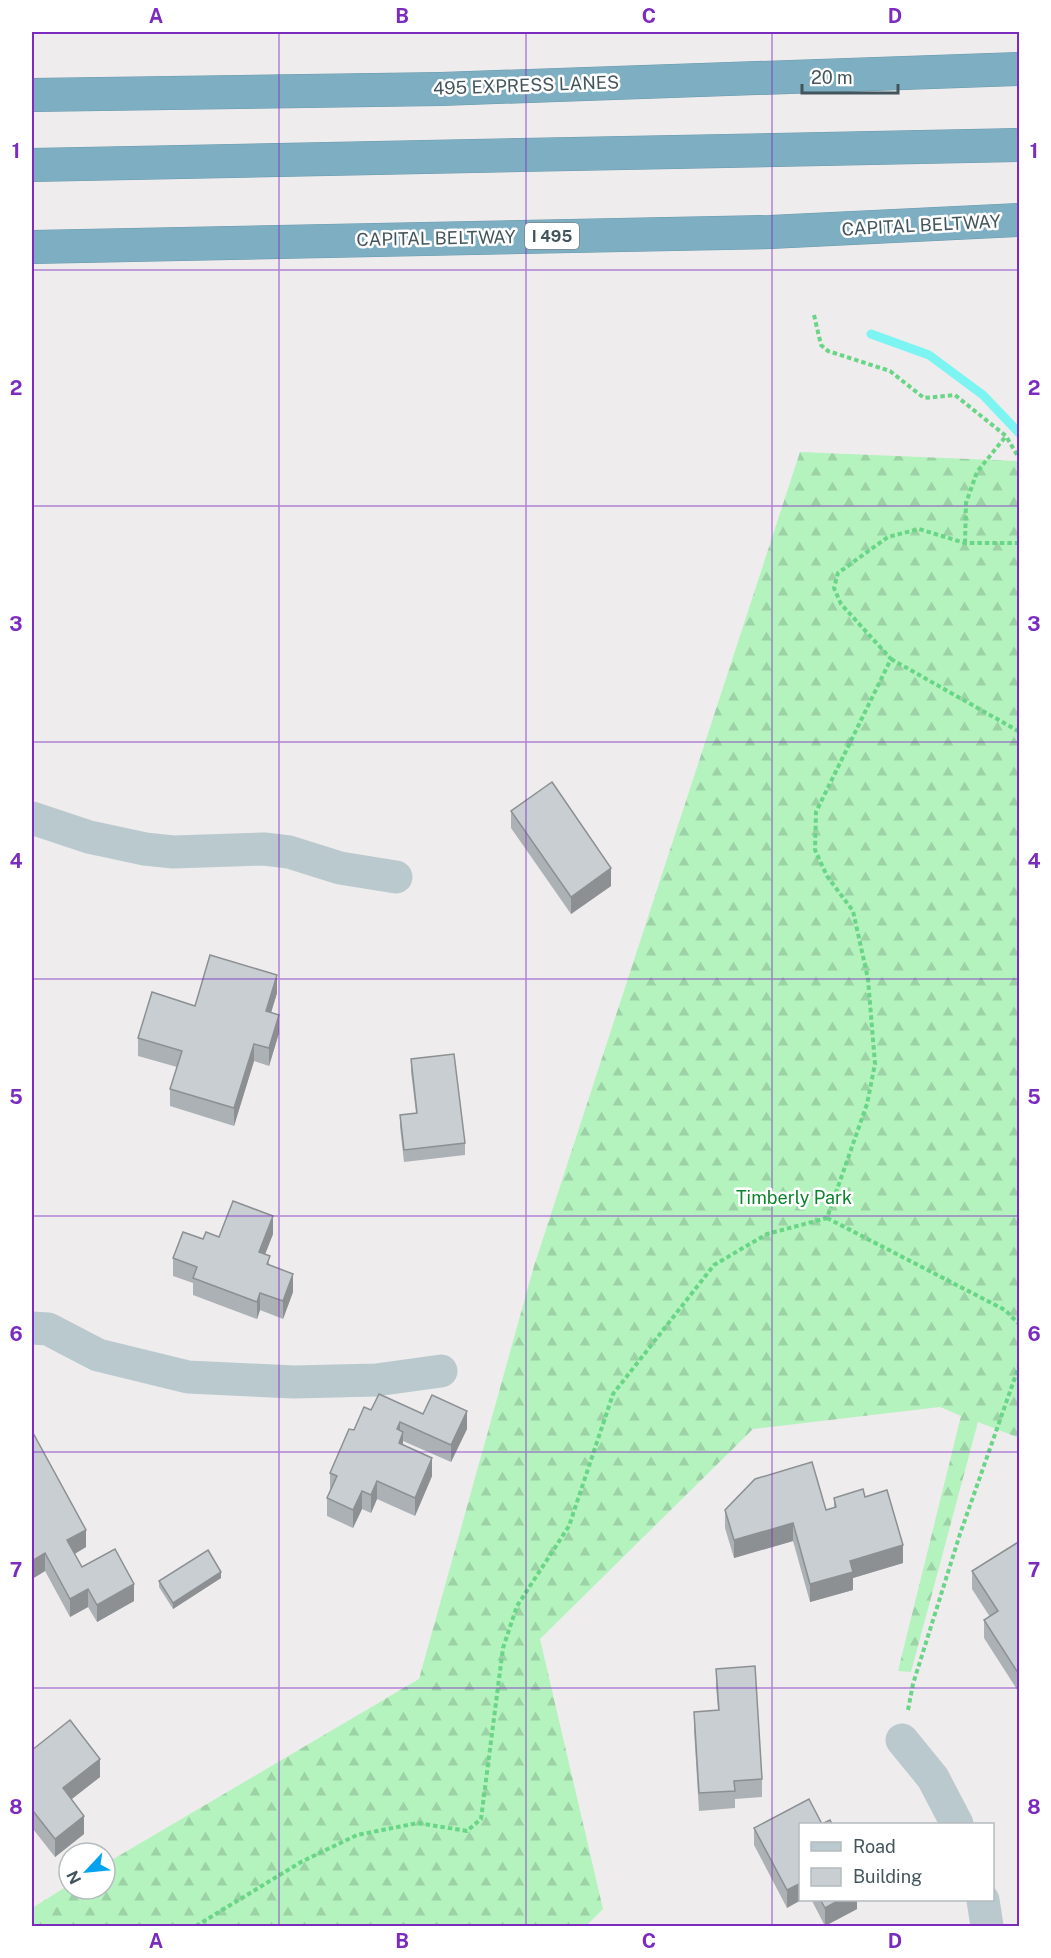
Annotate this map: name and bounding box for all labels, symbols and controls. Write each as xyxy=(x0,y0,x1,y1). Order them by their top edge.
text: A xyxy=(149,4,163,28)
text: B xyxy=(395,4,409,28)
text: C xyxy=(642,4,656,28)
text: D xyxy=(888,4,902,28)
scale bar xyxy=(802,57,898,95)
text: 20 m xyxy=(811,67,853,88)
street label: 495 EXPRESS LANES xyxy=(433,71,619,99)
text: 1 xyxy=(12,139,20,163)
text: 1 xyxy=(1030,139,1038,163)
street label: CAPITAL BELTWAY xyxy=(841,210,1001,240)
road number: I 495 xyxy=(525,223,579,249)
street label: CAPITAL BELTWAY xyxy=(356,226,516,250)
text: 2 xyxy=(10,376,22,400)
text: 2 xyxy=(1028,376,1040,400)
text: 3 xyxy=(9,612,23,636)
text: 3 xyxy=(1027,612,1041,636)
text: 4 xyxy=(9,849,23,873)
text: 4 xyxy=(1027,849,1041,873)
text: 5 xyxy=(9,1085,23,1109)
text: 5 xyxy=(1027,1085,1041,1109)
park label: Timberly Park xyxy=(736,1187,852,1208)
text: 6 xyxy=(9,1322,23,1346)
text: 6 xyxy=(1027,1322,1041,1346)
text: 7 xyxy=(10,1558,22,1582)
text: 7 xyxy=(1028,1558,1040,1582)
text: 8 xyxy=(9,1795,23,1819)
text: 8 xyxy=(1027,1795,1041,1819)
legend xyxy=(799,1823,994,1901)
text: Road xyxy=(853,1836,896,1857)
north arrow xyxy=(57,1841,117,1901)
text: Building xyxy=(853,1866,922,1887)
text: N xyxy=(63,1868,85,1887)
text: A xyxy=(149,1929,163,1953)
text: B xyxy=(395,1929,409,1953)
text: C xyxy=(642,1929,656,1953)
text: D xyxy=(888,1929,902,1953)

